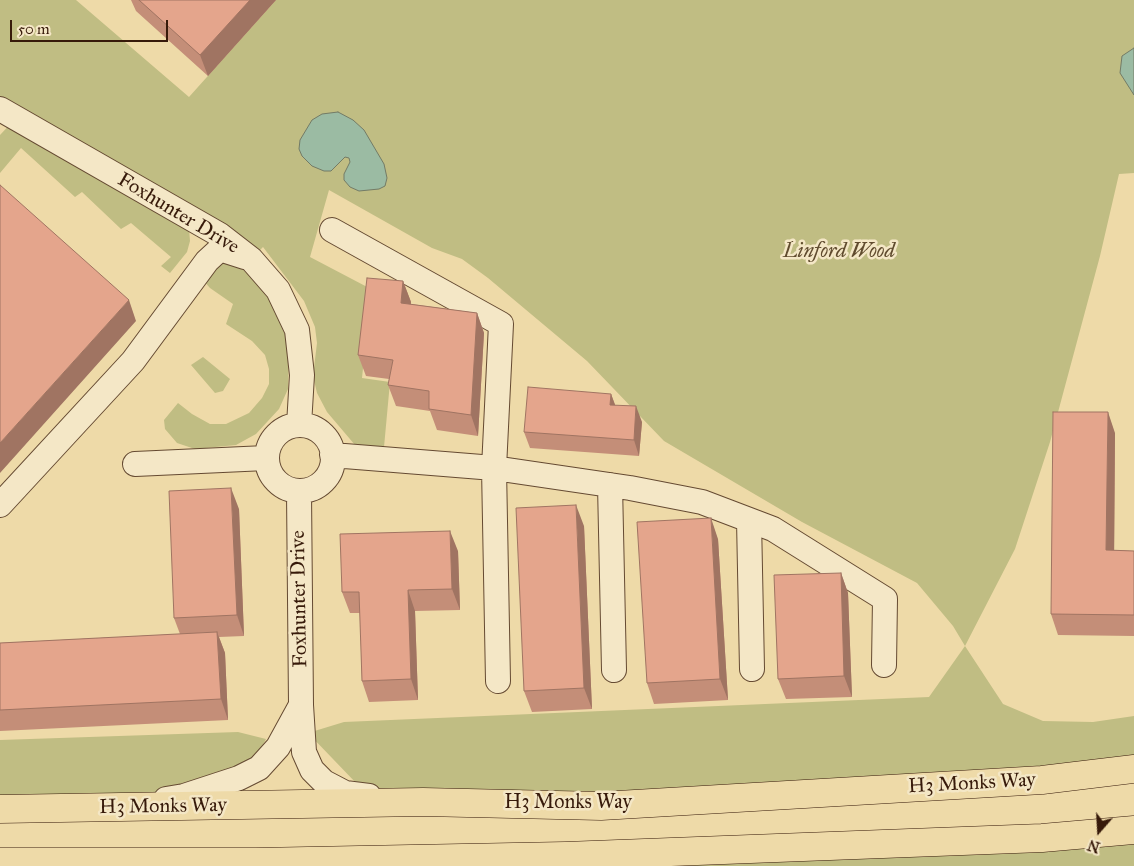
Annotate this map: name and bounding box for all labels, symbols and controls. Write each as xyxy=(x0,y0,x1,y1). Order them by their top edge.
scale bar xyxy=(12,10,170,42)
text: 50 m xyxy=(18,20,50,38)
street label: Foxhunter Drive xyxy=(113,168,243,260)
park label: Linford Wood xyxy=(783,240,895,264)
street label: Foxhunter Drive xyxy=(287,530,313,668)
street label: H3 Monks Way xyxy=(908,769,1036,799)
street label: H3 Monks Way xyxy=(504,791,632,815)
street label: H3 Monks Way xyxy=(99,794,227,820)
north arrow xyxy=(1074,806,1124,856)
text: N xyxy=(1086,836,1102,856)

